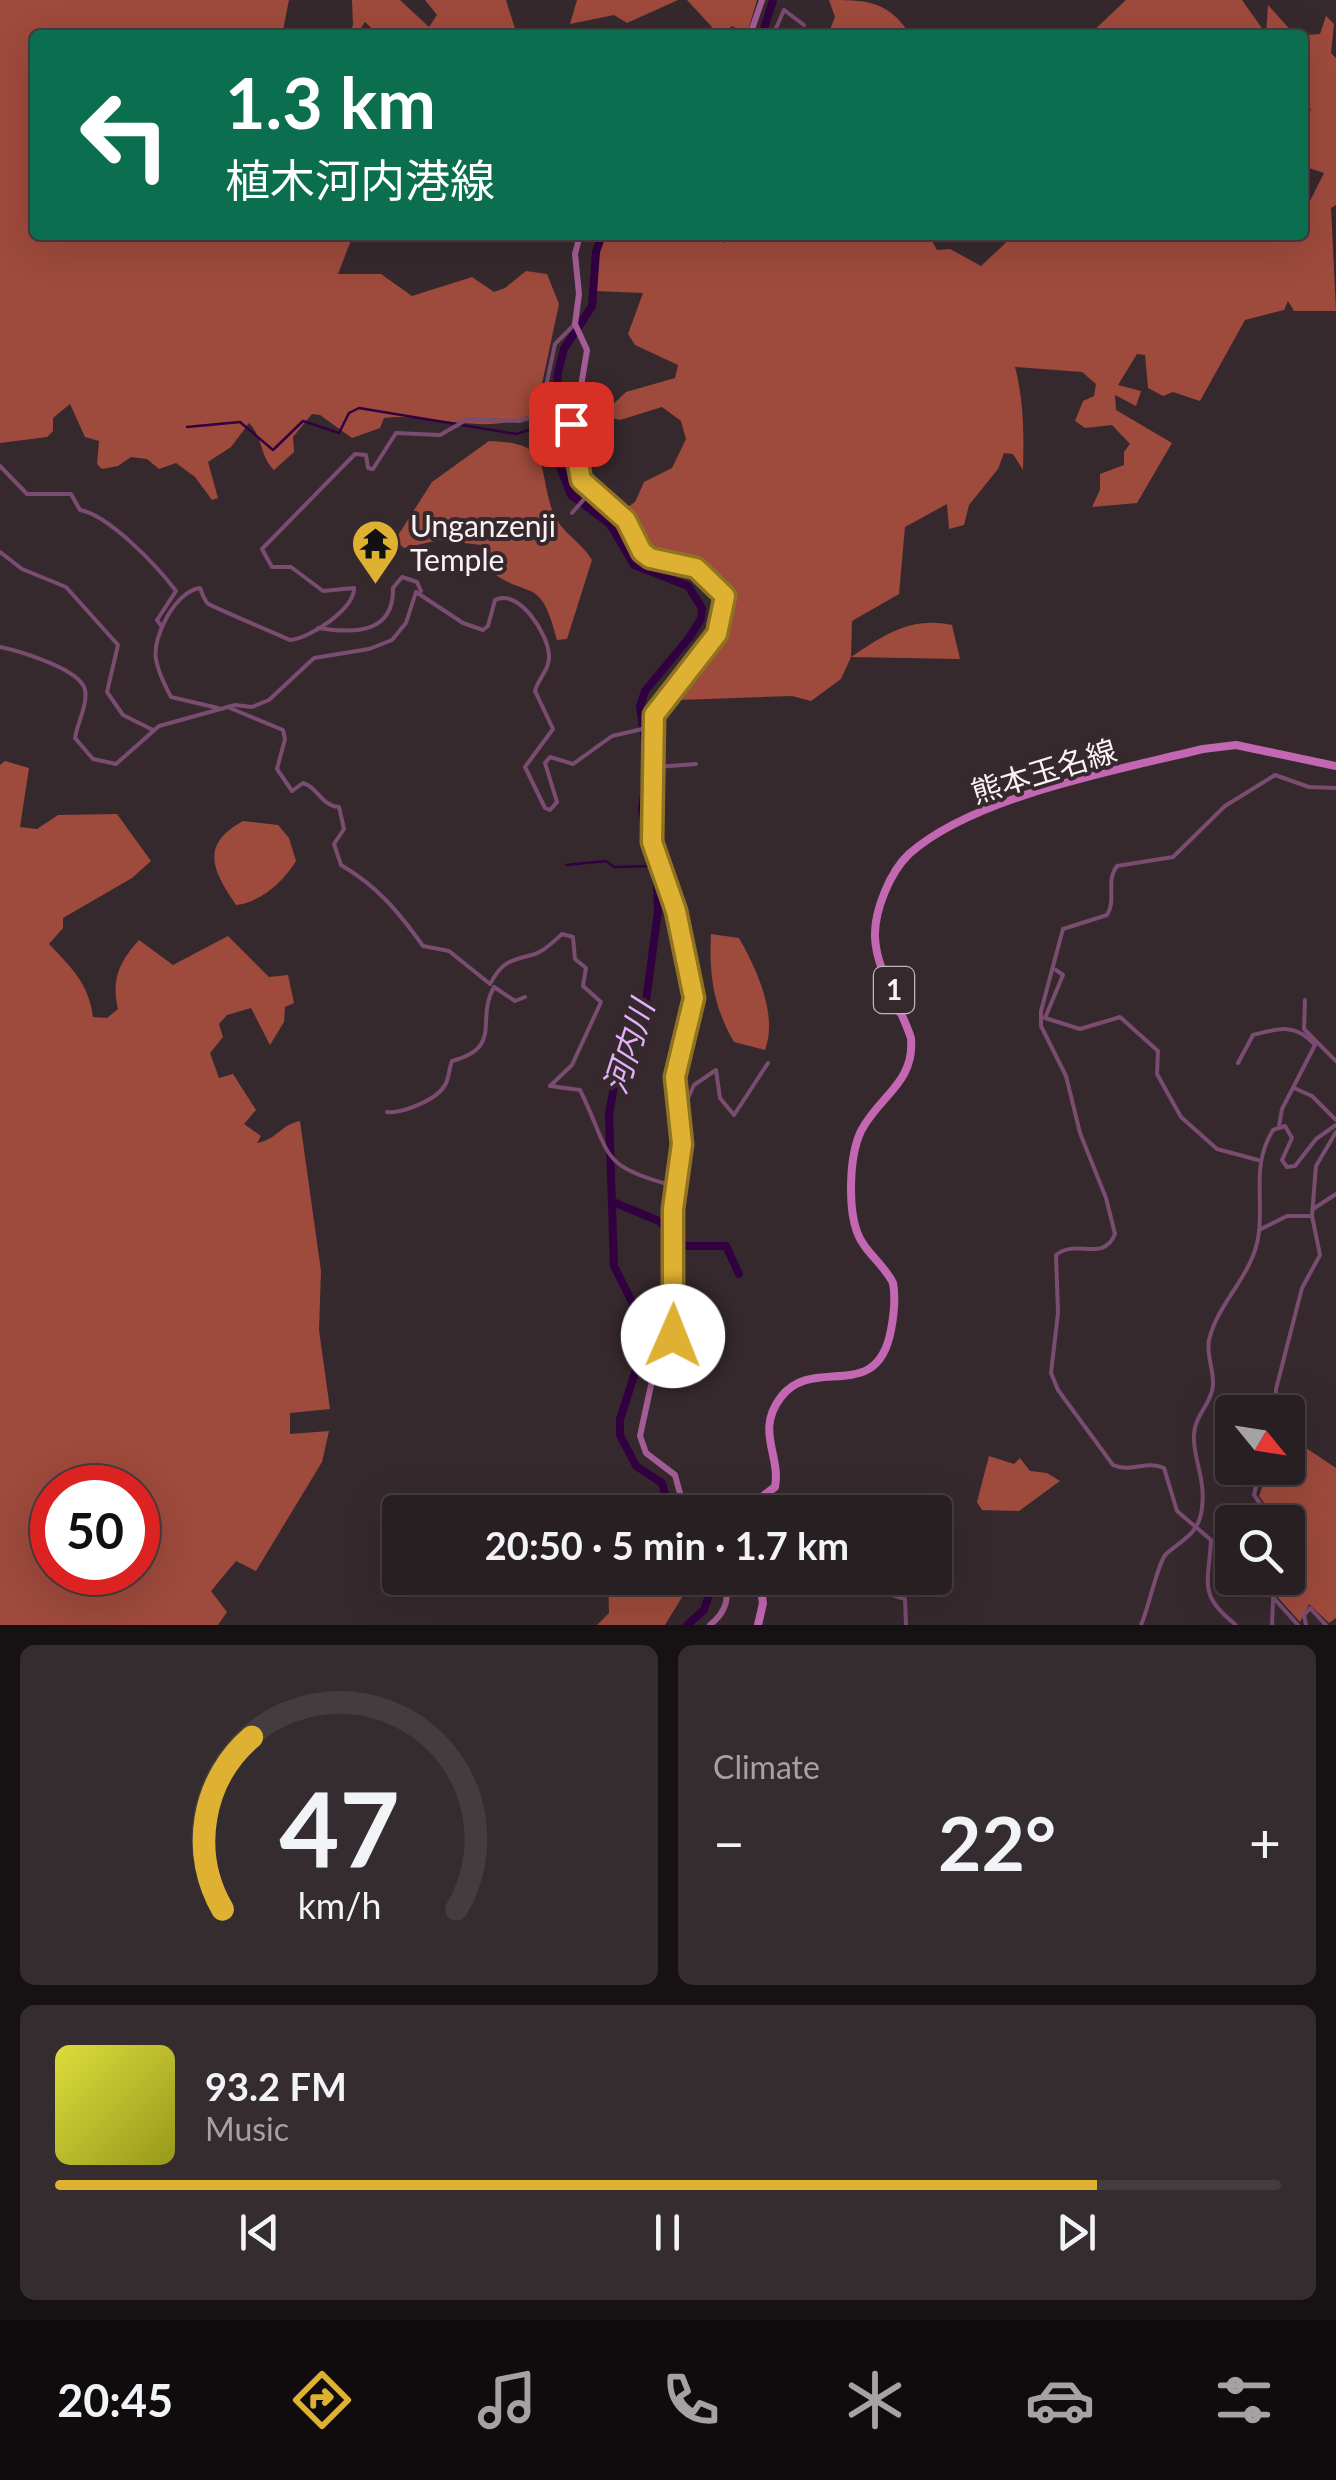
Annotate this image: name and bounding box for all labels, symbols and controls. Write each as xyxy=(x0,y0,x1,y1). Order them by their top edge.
text: 1.3 km xyxy=(225,60,436,144)
icon: left xyxy=(60,70,190,200)
text: 植木河内港線 xyxy=(225,153,495,207)
pin xyxy=(529,382,614,467)
icon: arrive xyxy=(544,397,599,452)
place label: Unganzenji Temple xyxy=(410,507,556,577)
temple icon: Unganzenji Temple xyxy=(349,518,401,586)
street label: 熊本玉名線 xyxy=(966,731,1120,809)
road number: 1 xyxy=(874,967,914,1013)
water label: 河内川 xyxy=(594,992,662,1098)
position arrow xyxy=(621,1284,725,1388)
north arrow xyxy=(1215,1395,1305,1485)
map controls xyxy=(1215,1395,1305,1595)
speed limit sign: 50 xyxy=(30,1465,160,1595)
button: search xyxy=(1215,1505,1305,1595)
text: 20:50 · 5 min · 1.7 km xyxy=(485,1522,849,1568)
text: Climate xyxy=(713,1747,820,1786)
text: 47 xyxy=(279,1764,399,1889)
text: 22° xyxy=(938,1797,1056,1887)
text: − xyxy=(713,1809,745,1875)
text: + xyxy=(1249,1809,1281,1875)
text: km/h xyxy=(297,1884,381,1927)
text: 93.2 FM xyxy=(205,2063,347,2109)
text: Music xyxy=(205,2109,289,2148)
icon: previous xyxy=(232,2205,287,2260)
icon: pause xyxy=(640,2205,695,2260)
icon: next xyxy=(1049,2205,1104,2260)
icon: directions xyxy=(287,2365,357,2435)
icon: music xyxy=(472,2365,542,2435)
icon: phone xyxy=(656,2365,726,2435)
icon: climate xyxy=(840,2365,910,2435)
icon: car xyxy=(1025,2365,1095,2435)
icon: filters xyxy=(1209,2365,1279,2435)
text: 20:45 xyxy=(57,2373,173,2427)

